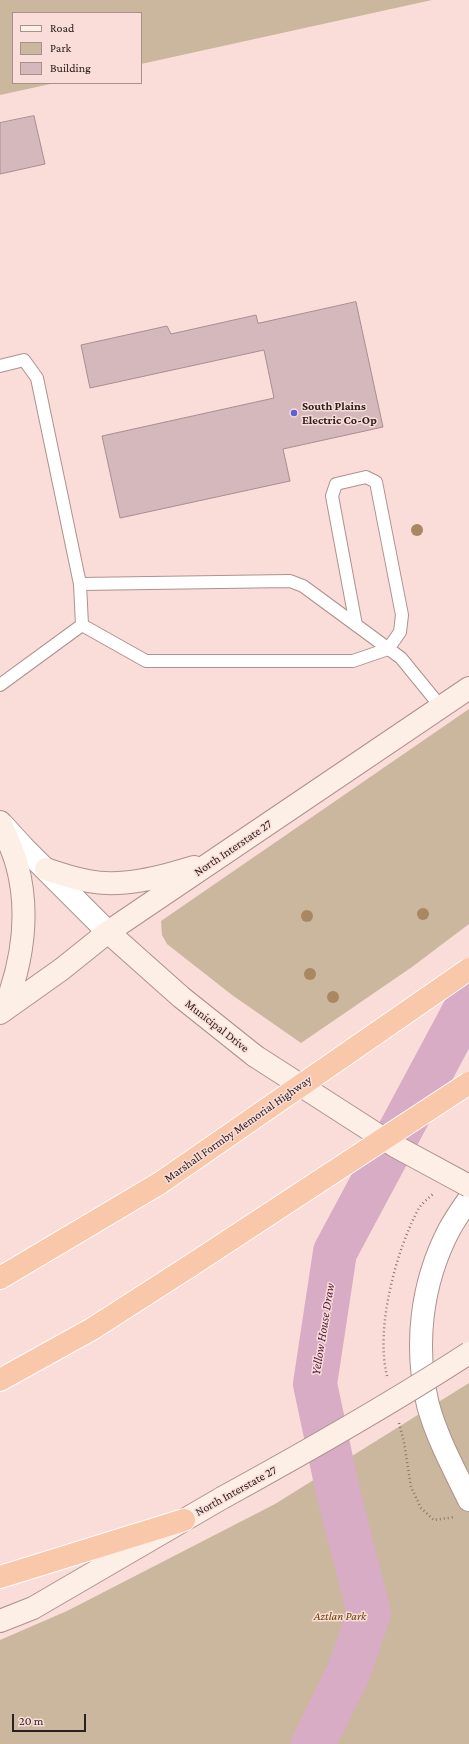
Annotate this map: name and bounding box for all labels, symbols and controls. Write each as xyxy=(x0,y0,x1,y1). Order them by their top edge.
legend xyxy=(12,12,142,84)
text: Road xyxy=(50,21,74,35)
text: Park xyxy=(50,41,71,55)
text: Building xyxy=(50,61,91,75)
place label: South Plains Electric Co-Op xyxy=(302,399,377,427)
marker: South Plains Electric Co-Op xyxy=(289,408,299,418)
street label: North Interstate 27 xyxy=(191,817,275,879)
street label: Municipal Drive xyxy=(182,997,252,1055)
street label: Marshall Formby Memorial Highway xyxy=(162,1072,314,1186)
water label: Yellow House Draw xyxy=(308,1282,338,1376)
street label: North Interstate 27 xyxy=(193,1463,279,1519)
park label: Aztlan Park xyxy=(314,1609,366,1623)
scale bar xyxy=(14,1706,88,1732)
text: 20 m xyxy=(19,1714,43,1728)

